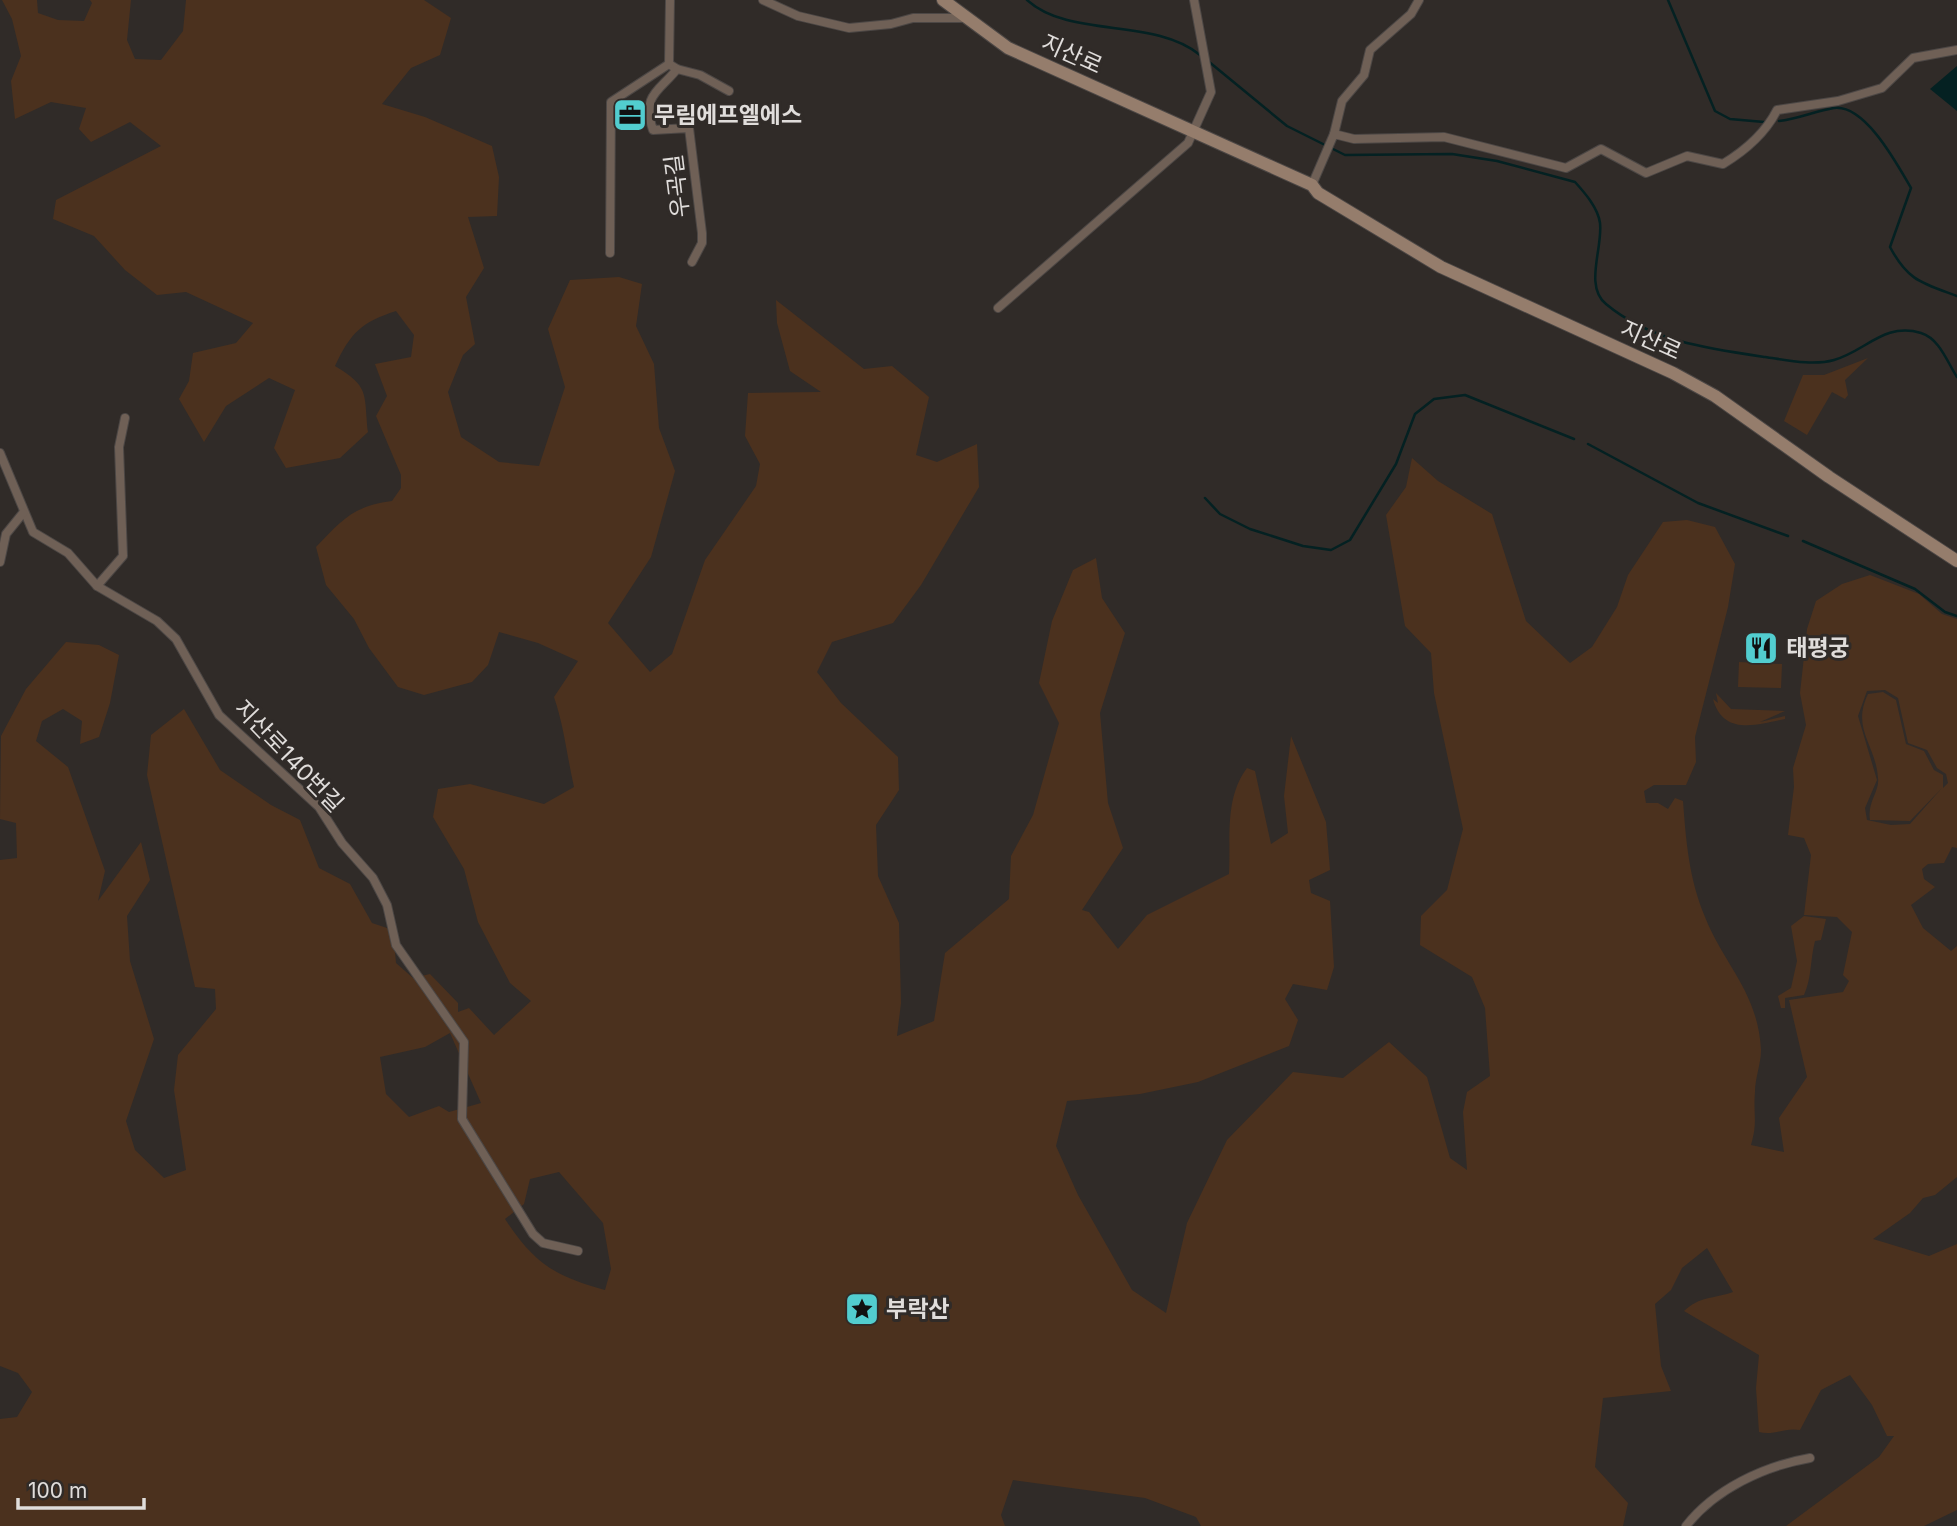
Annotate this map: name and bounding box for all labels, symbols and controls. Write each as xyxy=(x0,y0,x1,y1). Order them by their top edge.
street label: 지산로 xyxy=(1037,28,1107,80)
office icon: 무림에프엘에스 xyxy=(611,96,649,134)
place label: 무림에프엘에스 xyxy=(654,101,802,129)
street label: 우곡길 xyxy=(659,153,695,219)
street label: 지산로 xyxy=(1616,314,1686,366)
restaurant icon: 태평궁 xyxy=(1742,629,1780,667)
place label: 태평궁 xyxy=(1786,634,1849,662)
street label: 지산로140번길 xyxy=(229,694,349,818)
place icon: 부락산 xyxy=(843,1290,881,1328)
place label: 부락산 xyxy=(886,1295,949,1323)
scale bar xyxy=(18,1466,144,1510)
text: 100 m xyxy=(28,1478,87,1503)

